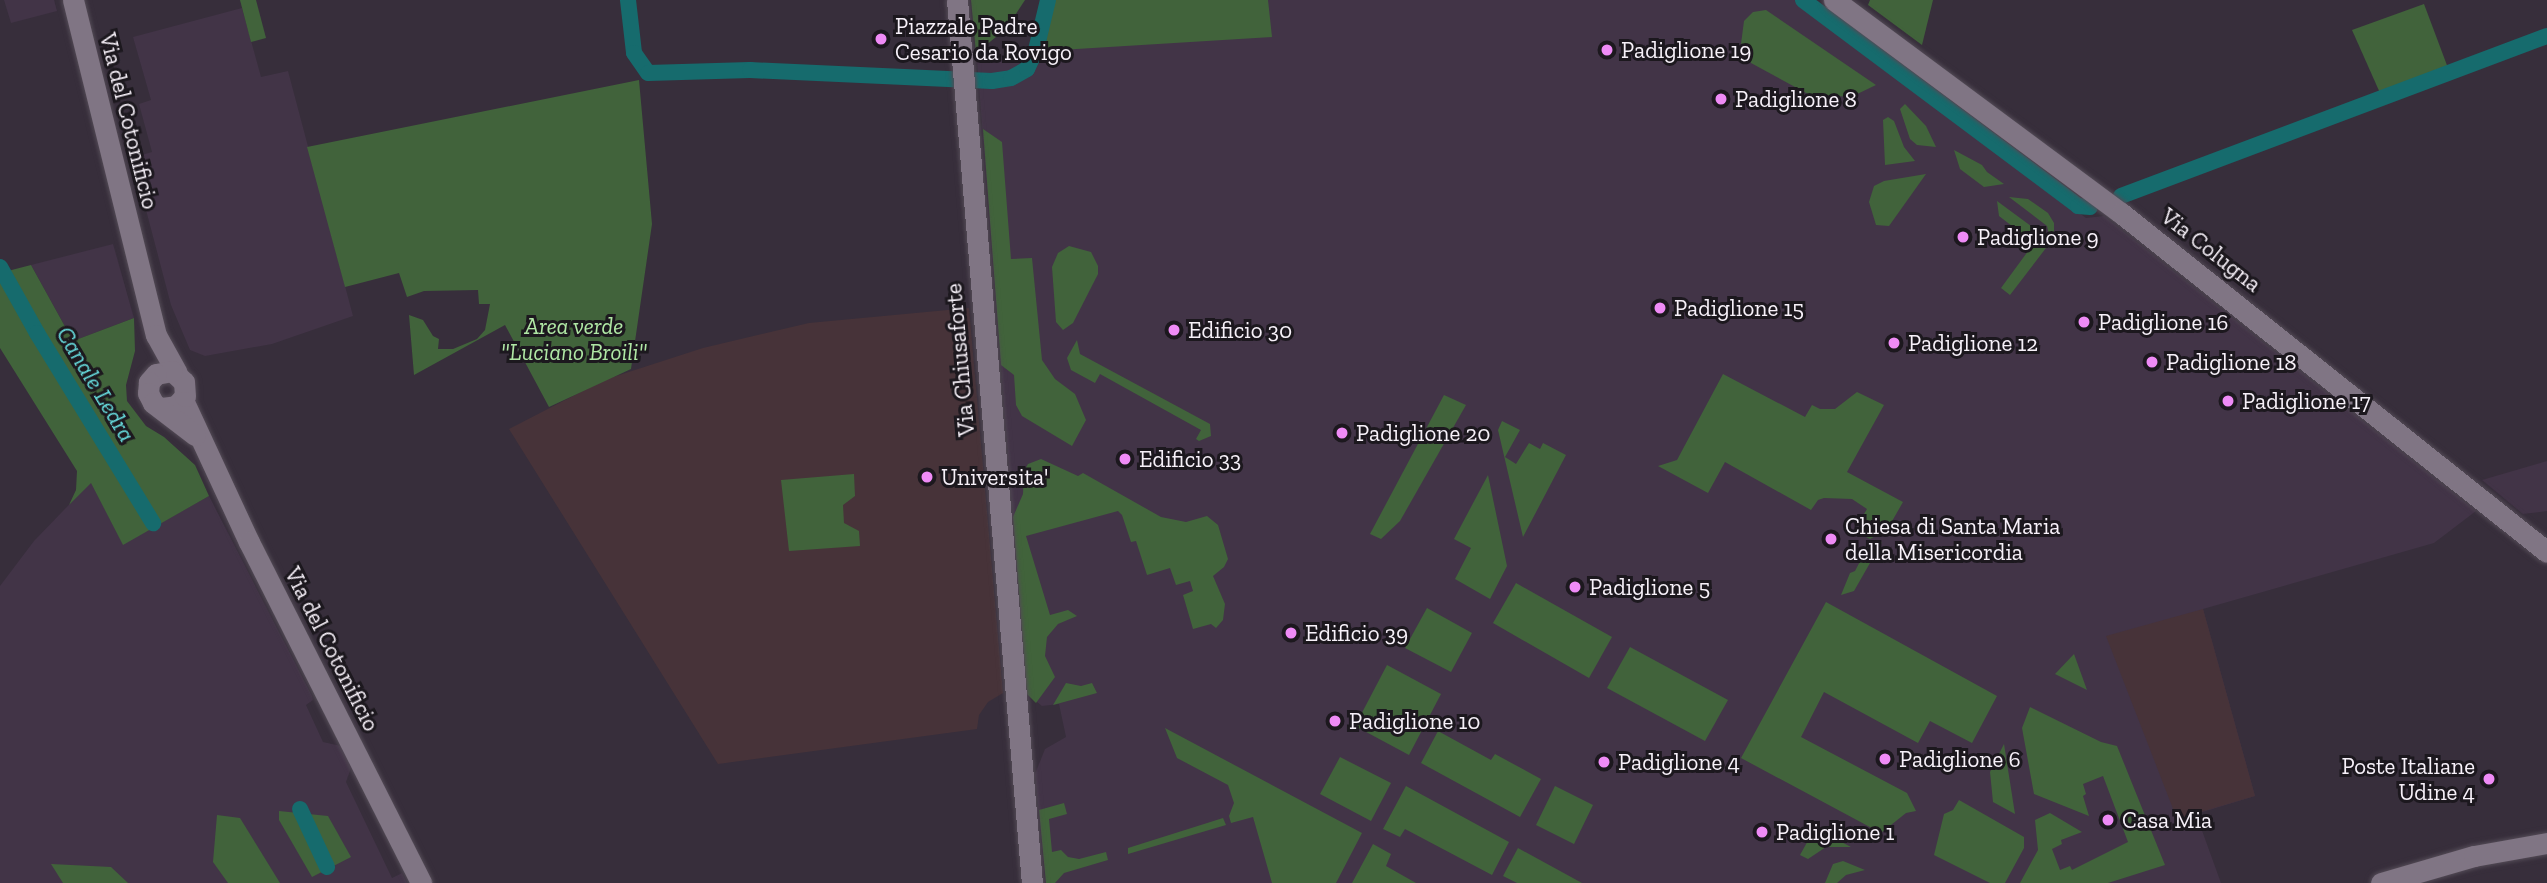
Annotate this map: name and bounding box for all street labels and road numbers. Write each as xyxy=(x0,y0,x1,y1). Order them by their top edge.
street label: Via del Cotonificio xyxy=(94,30,164,212)
street label: Via Colugna xyxy=(2155,202,2267,298)
street label: Via Chiusaforte xyxy=(940,282,980,438)
street label: Via del Cotonificio xyxy=(279,562,385,736)

